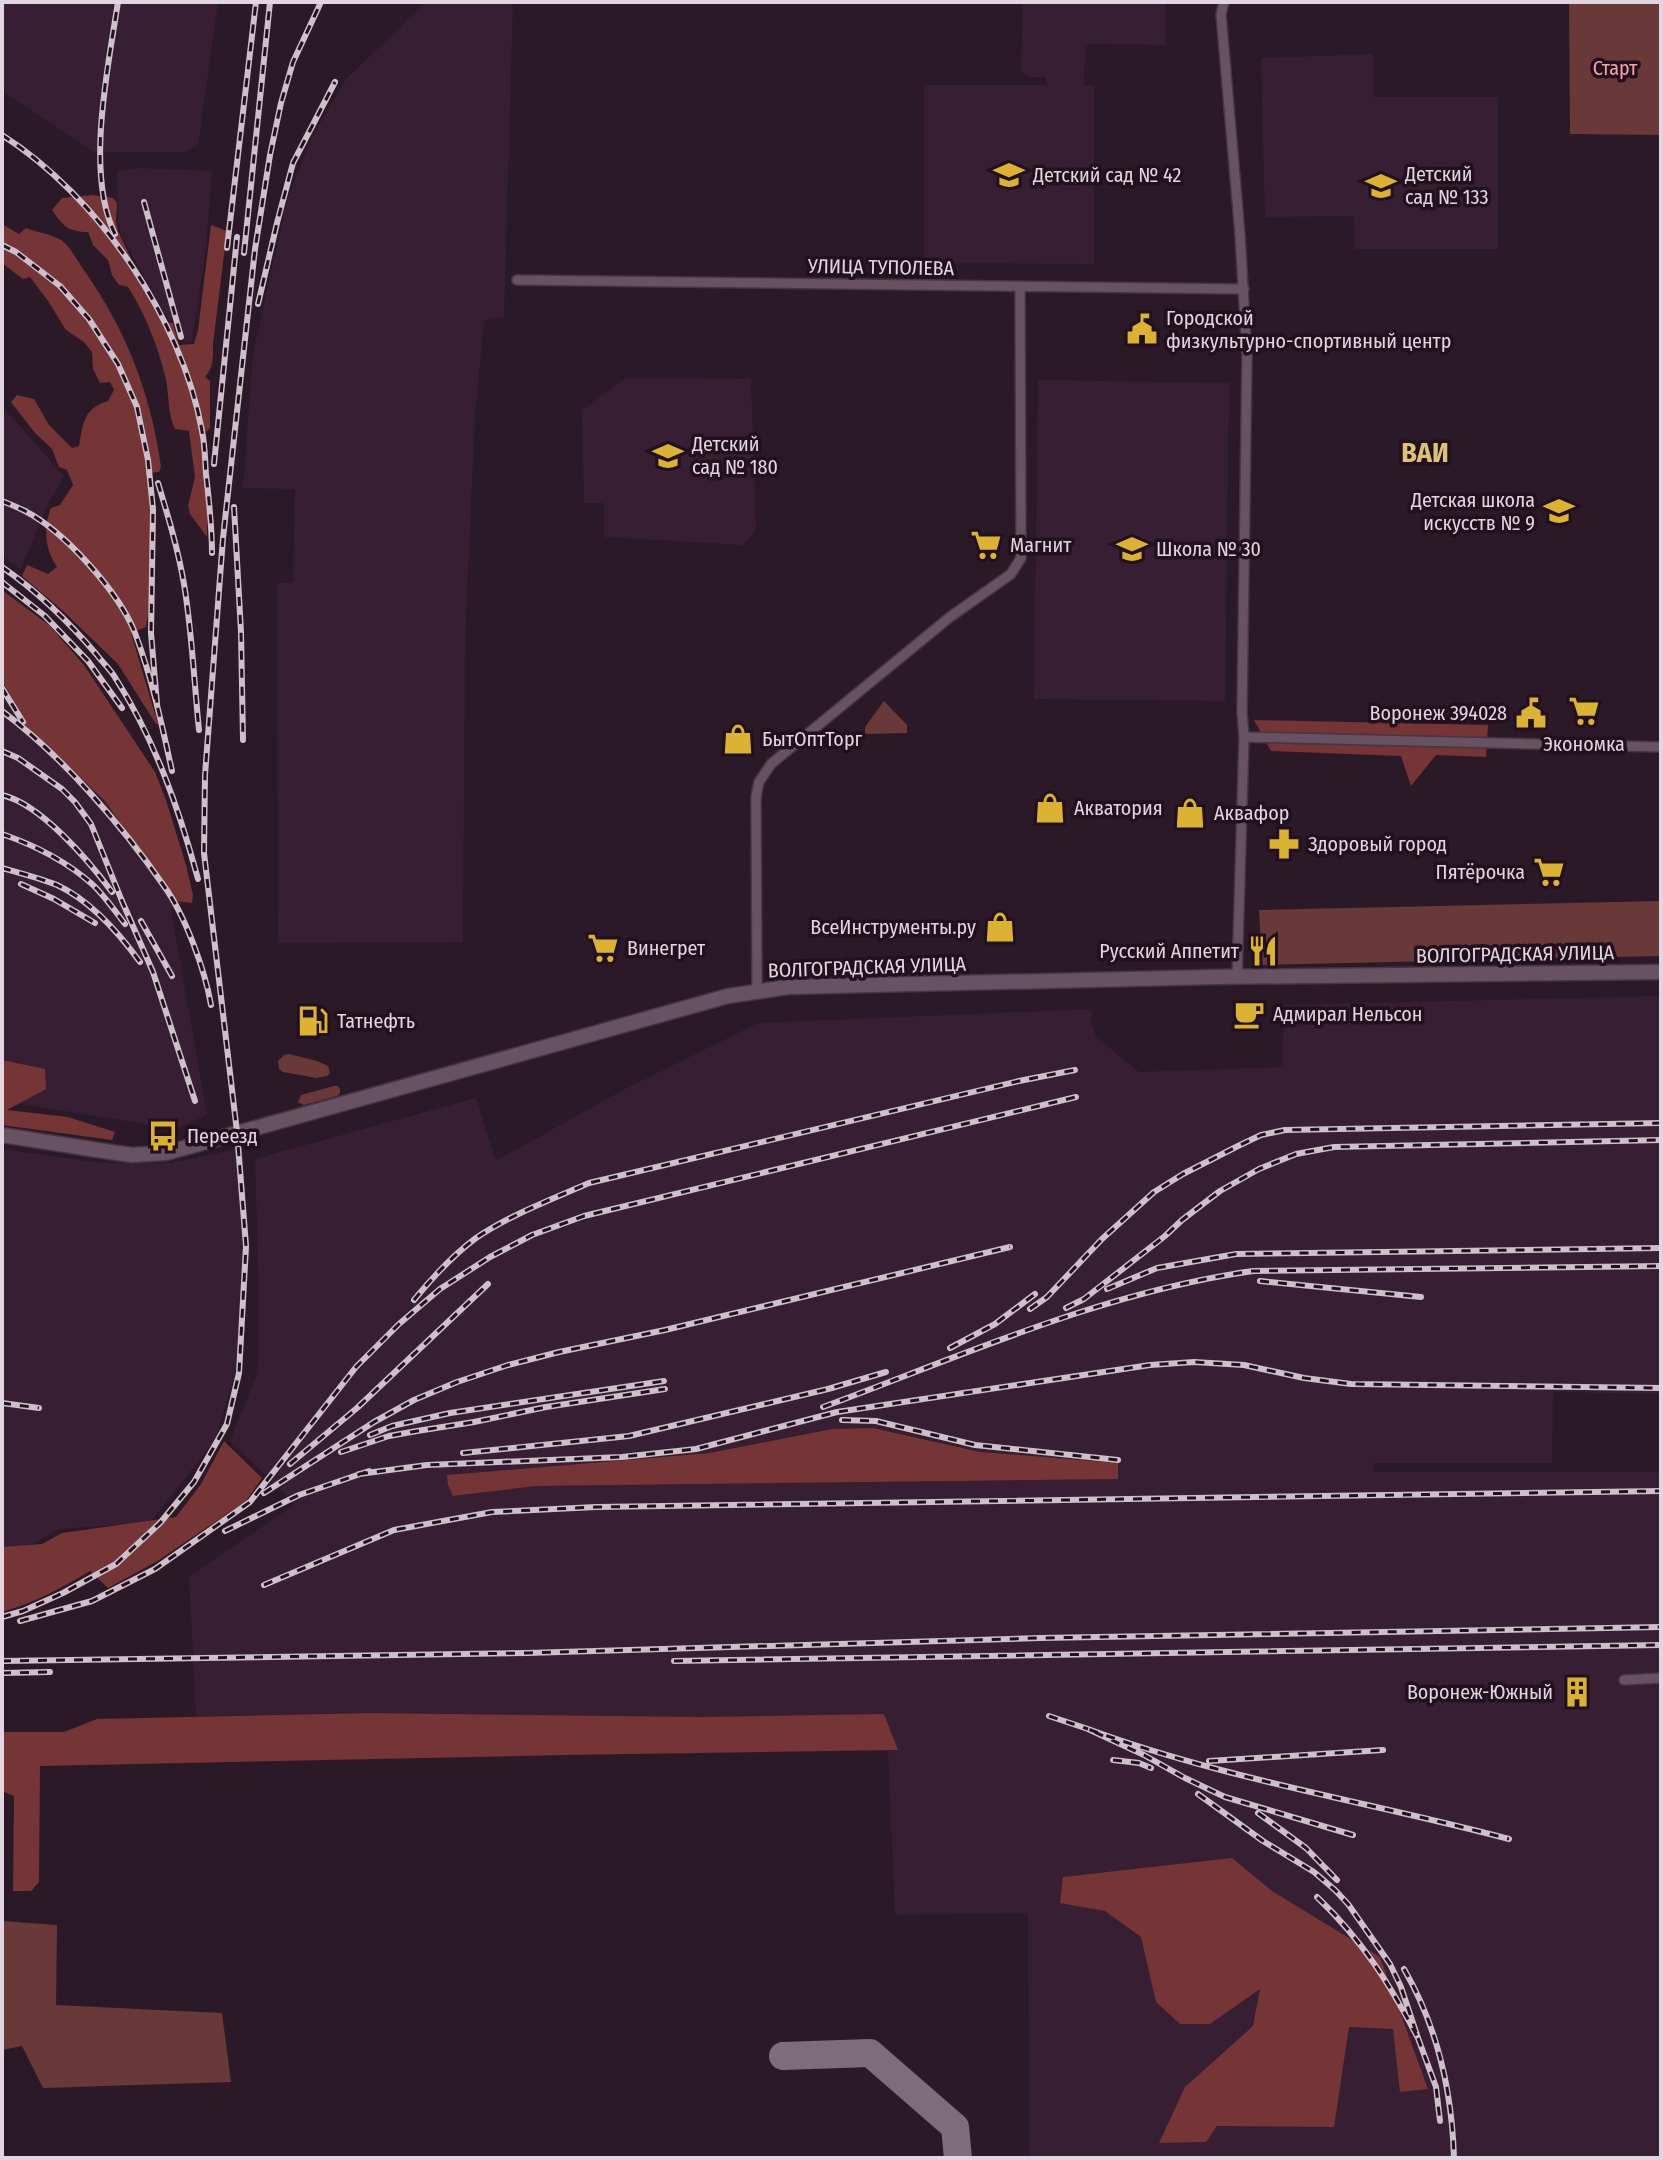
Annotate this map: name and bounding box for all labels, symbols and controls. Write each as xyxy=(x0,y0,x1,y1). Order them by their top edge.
park label: Старт xyxy=(1593,56,1638,80)
school or university icon: Детский сад № 42 xyxy=(992,158,1026,192)
place label: Детский сад № 133 xyxy=(1404,162,1489,209)
place label: Детский сад № 42 xyxy=(1032,163,1181,187)
school or university icon: Детский сад № 133 xyxy=(1364,169,1398,203)
street label: УЛИЦА ТУПОЛЕВА xyxy=(807,254,955,280)
place label: Городской физкультурно-спортивный центр xyxy=(1166,306,1451,353)
public building icon: Городской физкультурно-спортивный центр xyxy=(1125,312,1159,346)
place label: Детский сад № 180 xyxy=(691,432,778,479)
district label: ВАИ xyxy=(1401,436,1449,469)
school or university icon: Детский сад № 180 xyxy=(651,439,685,473)
place label: Детская школа искусств № 9 xyxy=(1410,488,1535,535)
school or university icon: Детская школа искусств № 9 xyxy=(1542,494,1576,528)
supermarket icon: Магнит xyxy=(969,528,1003,562)
school or university icon: Школа № 30 xyxy=(1115,532,1149,566)
place label: Магнит xyxy=(1010,533,1072,557)
place label: Школа № 30 xyxy=(1156,537,1261,561)
supermarket icon: Экономка xyxy=(1567,694,1601,728)
public building icon: Воронеж 394028 xyxy=(1514,696,1548,730)
place label: Воронеж 394028 xyxy=(1369,701,1507,725)
shop icon: БытОптТорг xyxy=(721,722,755,756)
place label: БытОптТорг xyxy=(762,727,863,751)
place label: Экономка xyxy=(1543,732,1625,756)
shop icon: Акватория xyxy=(1033,791,1067,825)
place label: Акватория xyxy=(1074,796,1163,820)
shop icon: Аквафор xyxy=(1173,796,1207,830)
place label: Аквафор xyxy=(1214,801,1289,825)
pharmacy icon: Здоровый город xyxy=(1267,827,1301,861)
place label: Здоровый город xyxy=(1308,832,1447,856)
supermarket icon: Пятёрочка xyxy=(1532,855,1566,889)
place label: Пятёрочка xyxy=(1436,860,1525,884)
shop icon: ВсеИнструменты.ру xyxy=(983,910,1017,944)
place label: ВсеИнструменты.ру xyxy=(810,915,976,939)
supermarket icon: Винегрет xyxy=(586,931,620,965)
restaurant icon: Русский Аппетит xyxy=(1246,934,1280,968)
place label: Винегрет xyxy=(627,936,706,960)
place label: Русский Аппетит xyxy=(1099,939,1240,963)
street label: ВОЛГОГРАДСКАЯ УЛИЦА xyxy=(1416,940,1615,968)
street label: ВОЛГОГРАДСКАЯ УЛИЦА xyxy=(767,952,967,982)
cafe icon: Адмирал Нельсон xyxy=(1232,997,1266,1031)
place label: Адмирал Нельсон xyxy=(1273,1002,1423,1026)
fuel station icon: Татнефть xyxy=(296,1004,330,1038)
place label: Татнефть xyxy=(337,1009,415,1033)
bus stop icon: Переезд xyxy=(146,1119,180,1153)
place label: Переезд xyxy=(187,1124,258,1148)
building icon: Воронеж-Южный xyxy=(1560,1675,1594,1709)
place label: Воронеж-Южный xyxy=(1407,1680,1553,1704)

